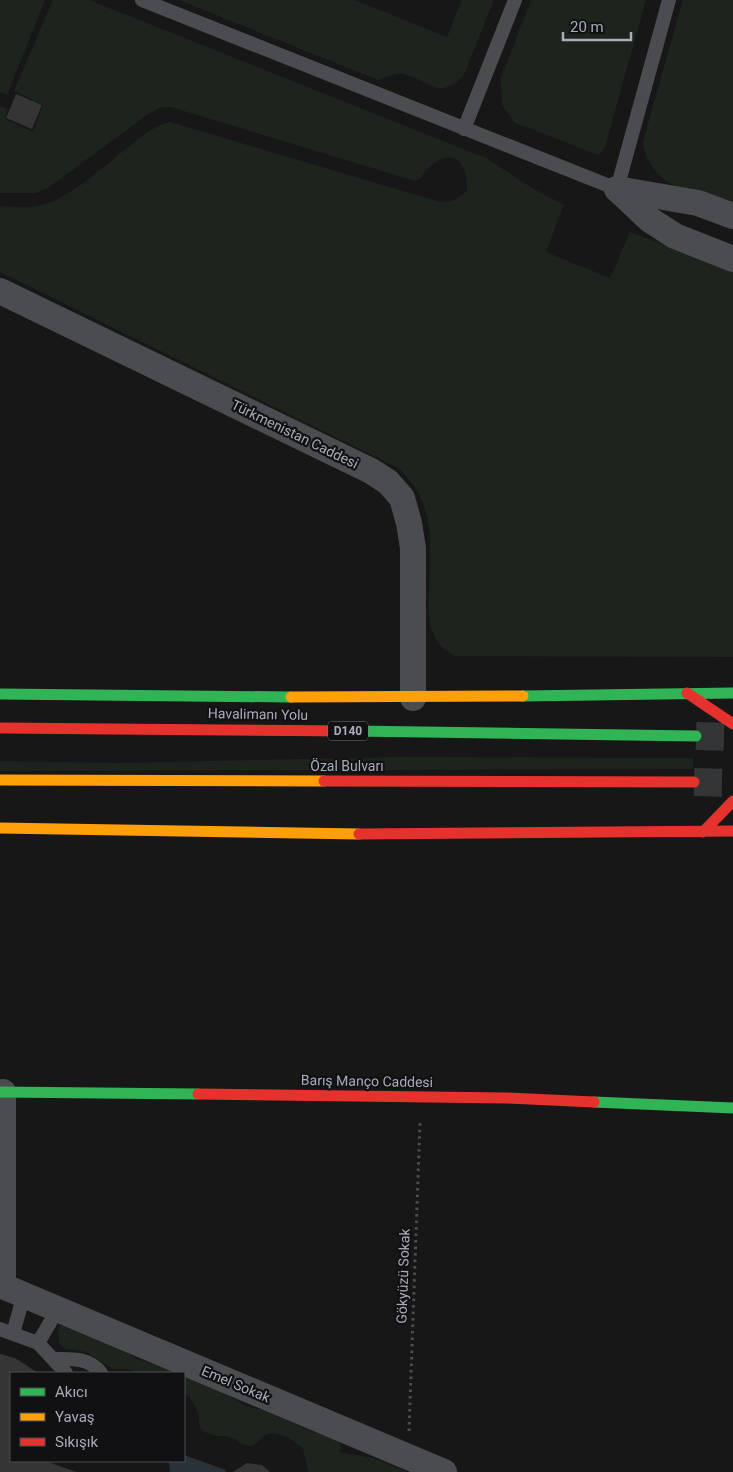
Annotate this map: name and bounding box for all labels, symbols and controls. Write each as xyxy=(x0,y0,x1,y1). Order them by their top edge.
scale bar xyxy=(563,10,630,42)
text: 20 m xyxy=(570,18,604,36)
street label: Türkmenistan Caddesi xyxy=(229,396,361,472)
street label: Havalimanı Yolu xyxy=(208,705,308,723)
road number: D140 xyxy=(328,721,368,740)
street label: Özal Bulvarı xyxy=(310,758,384,774)
street label: Barış Manço Caddesi xyxy=(301,1072,433,1090)
street label: Gökyüzü Sokak xyxy=(393,1227,413,1324)
street label: Emel Sokak xyxy=(199,1362,273,1406)
legend xyxy=(10,1372,185,1462)
text: Akıcı xyxy=(55,1383,88,1401)
text: Yavaş xyxy=(55,1408,95,1426)
text: Sıkışık xyxy=(55,1433,98,1451)

